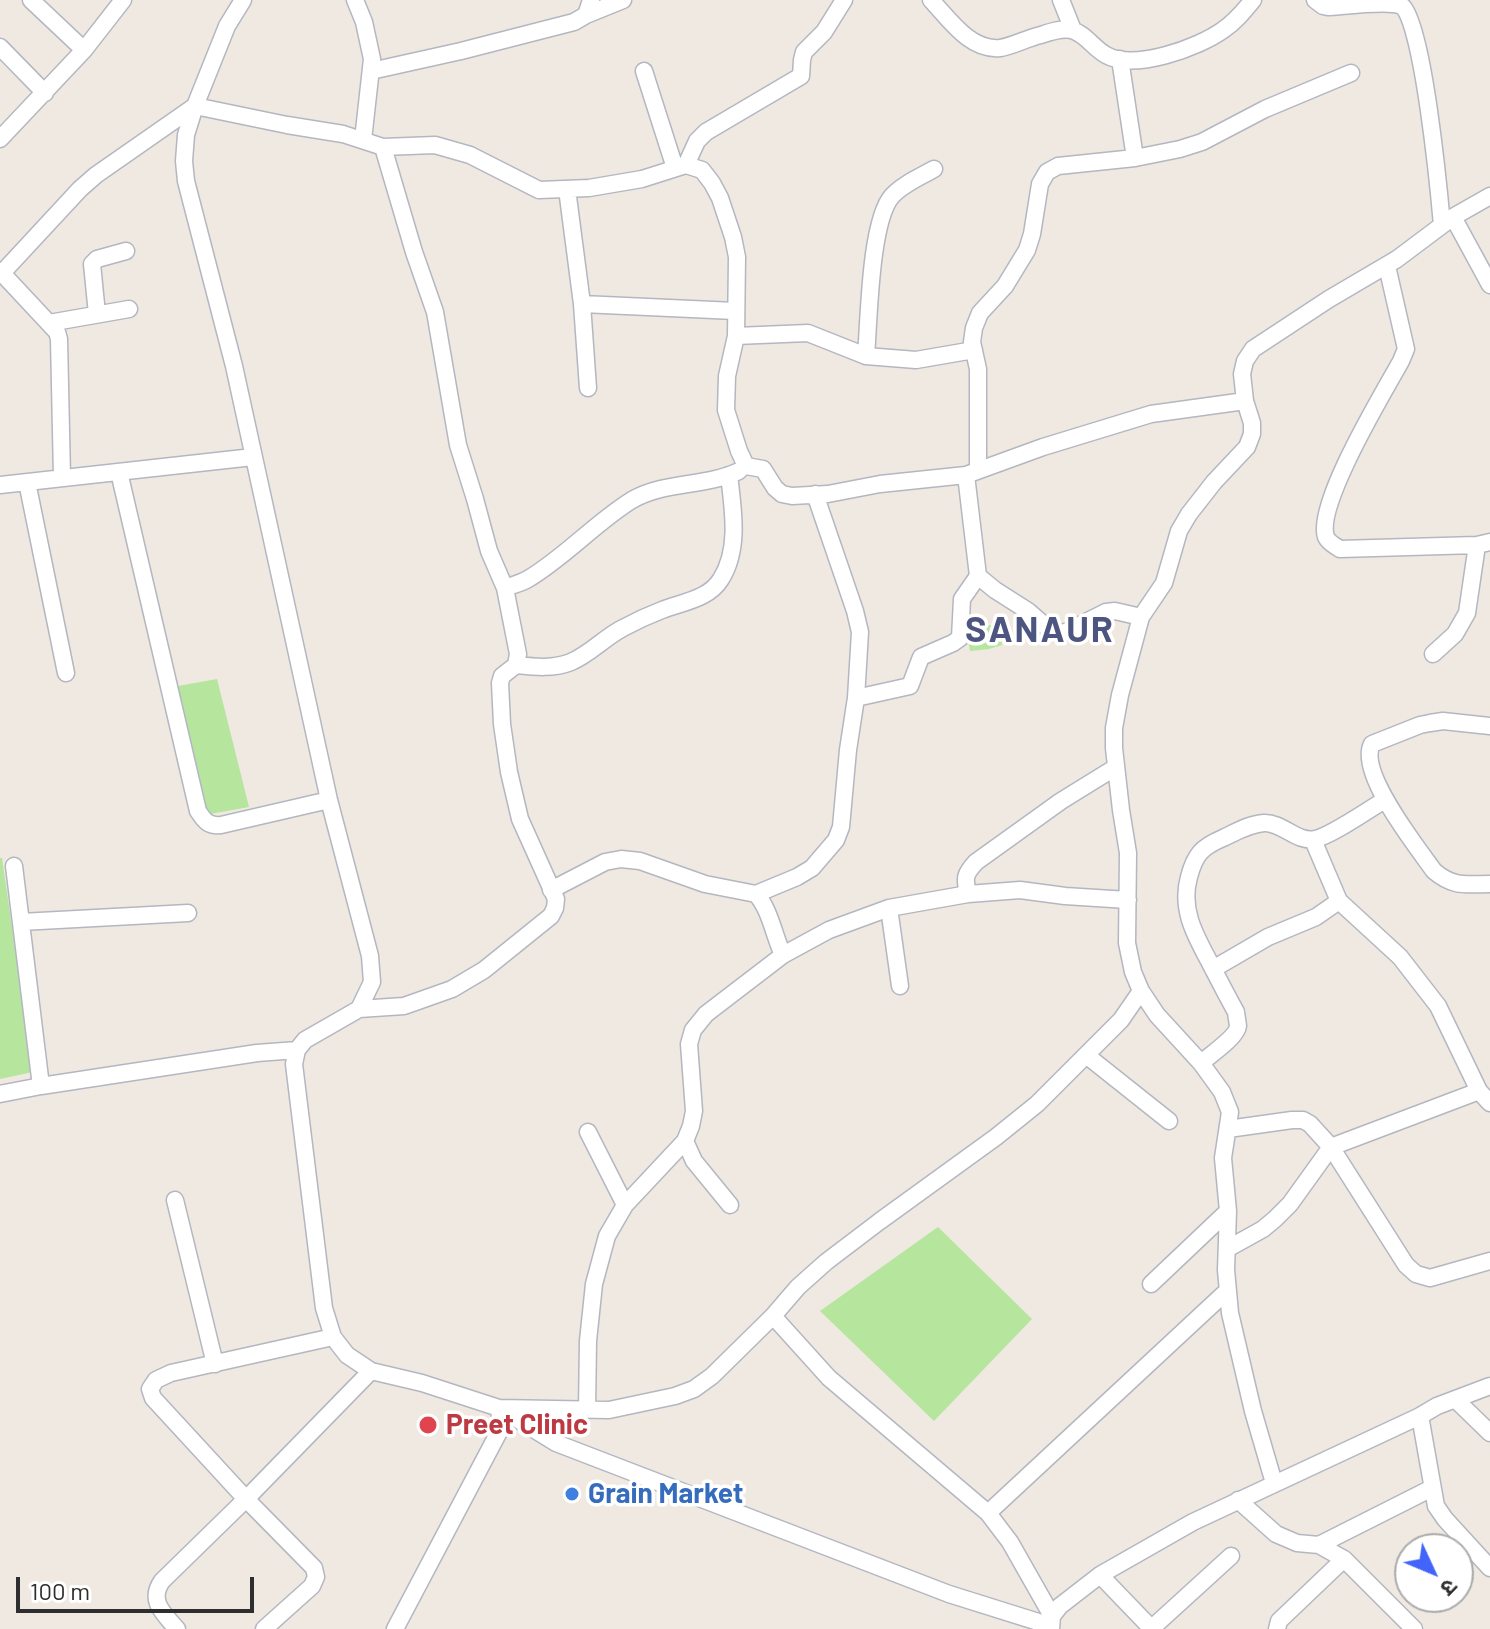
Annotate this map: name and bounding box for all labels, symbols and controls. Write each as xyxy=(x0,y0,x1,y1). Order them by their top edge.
district label: SANAUR xyxy=(965,608,1115,652)
place label: Preet Clinic xyxy=(446,1408,588,1442)
marker: Preet Clinic xyxy=(417,1414,439,1436)
place label: Grain Market xyxy=(588,1477,743,1511)
marker: Grain Market xyxy=(563,1485,581,1503)
north arrow xyxy=(1394,1533,1474,1613)
scale bar xyxy=(20,1561,258,1611)
text: उ xyxy=(1436,1575,1464,1602)
text: 100 m xyxy=(30,1576,90,1605)

